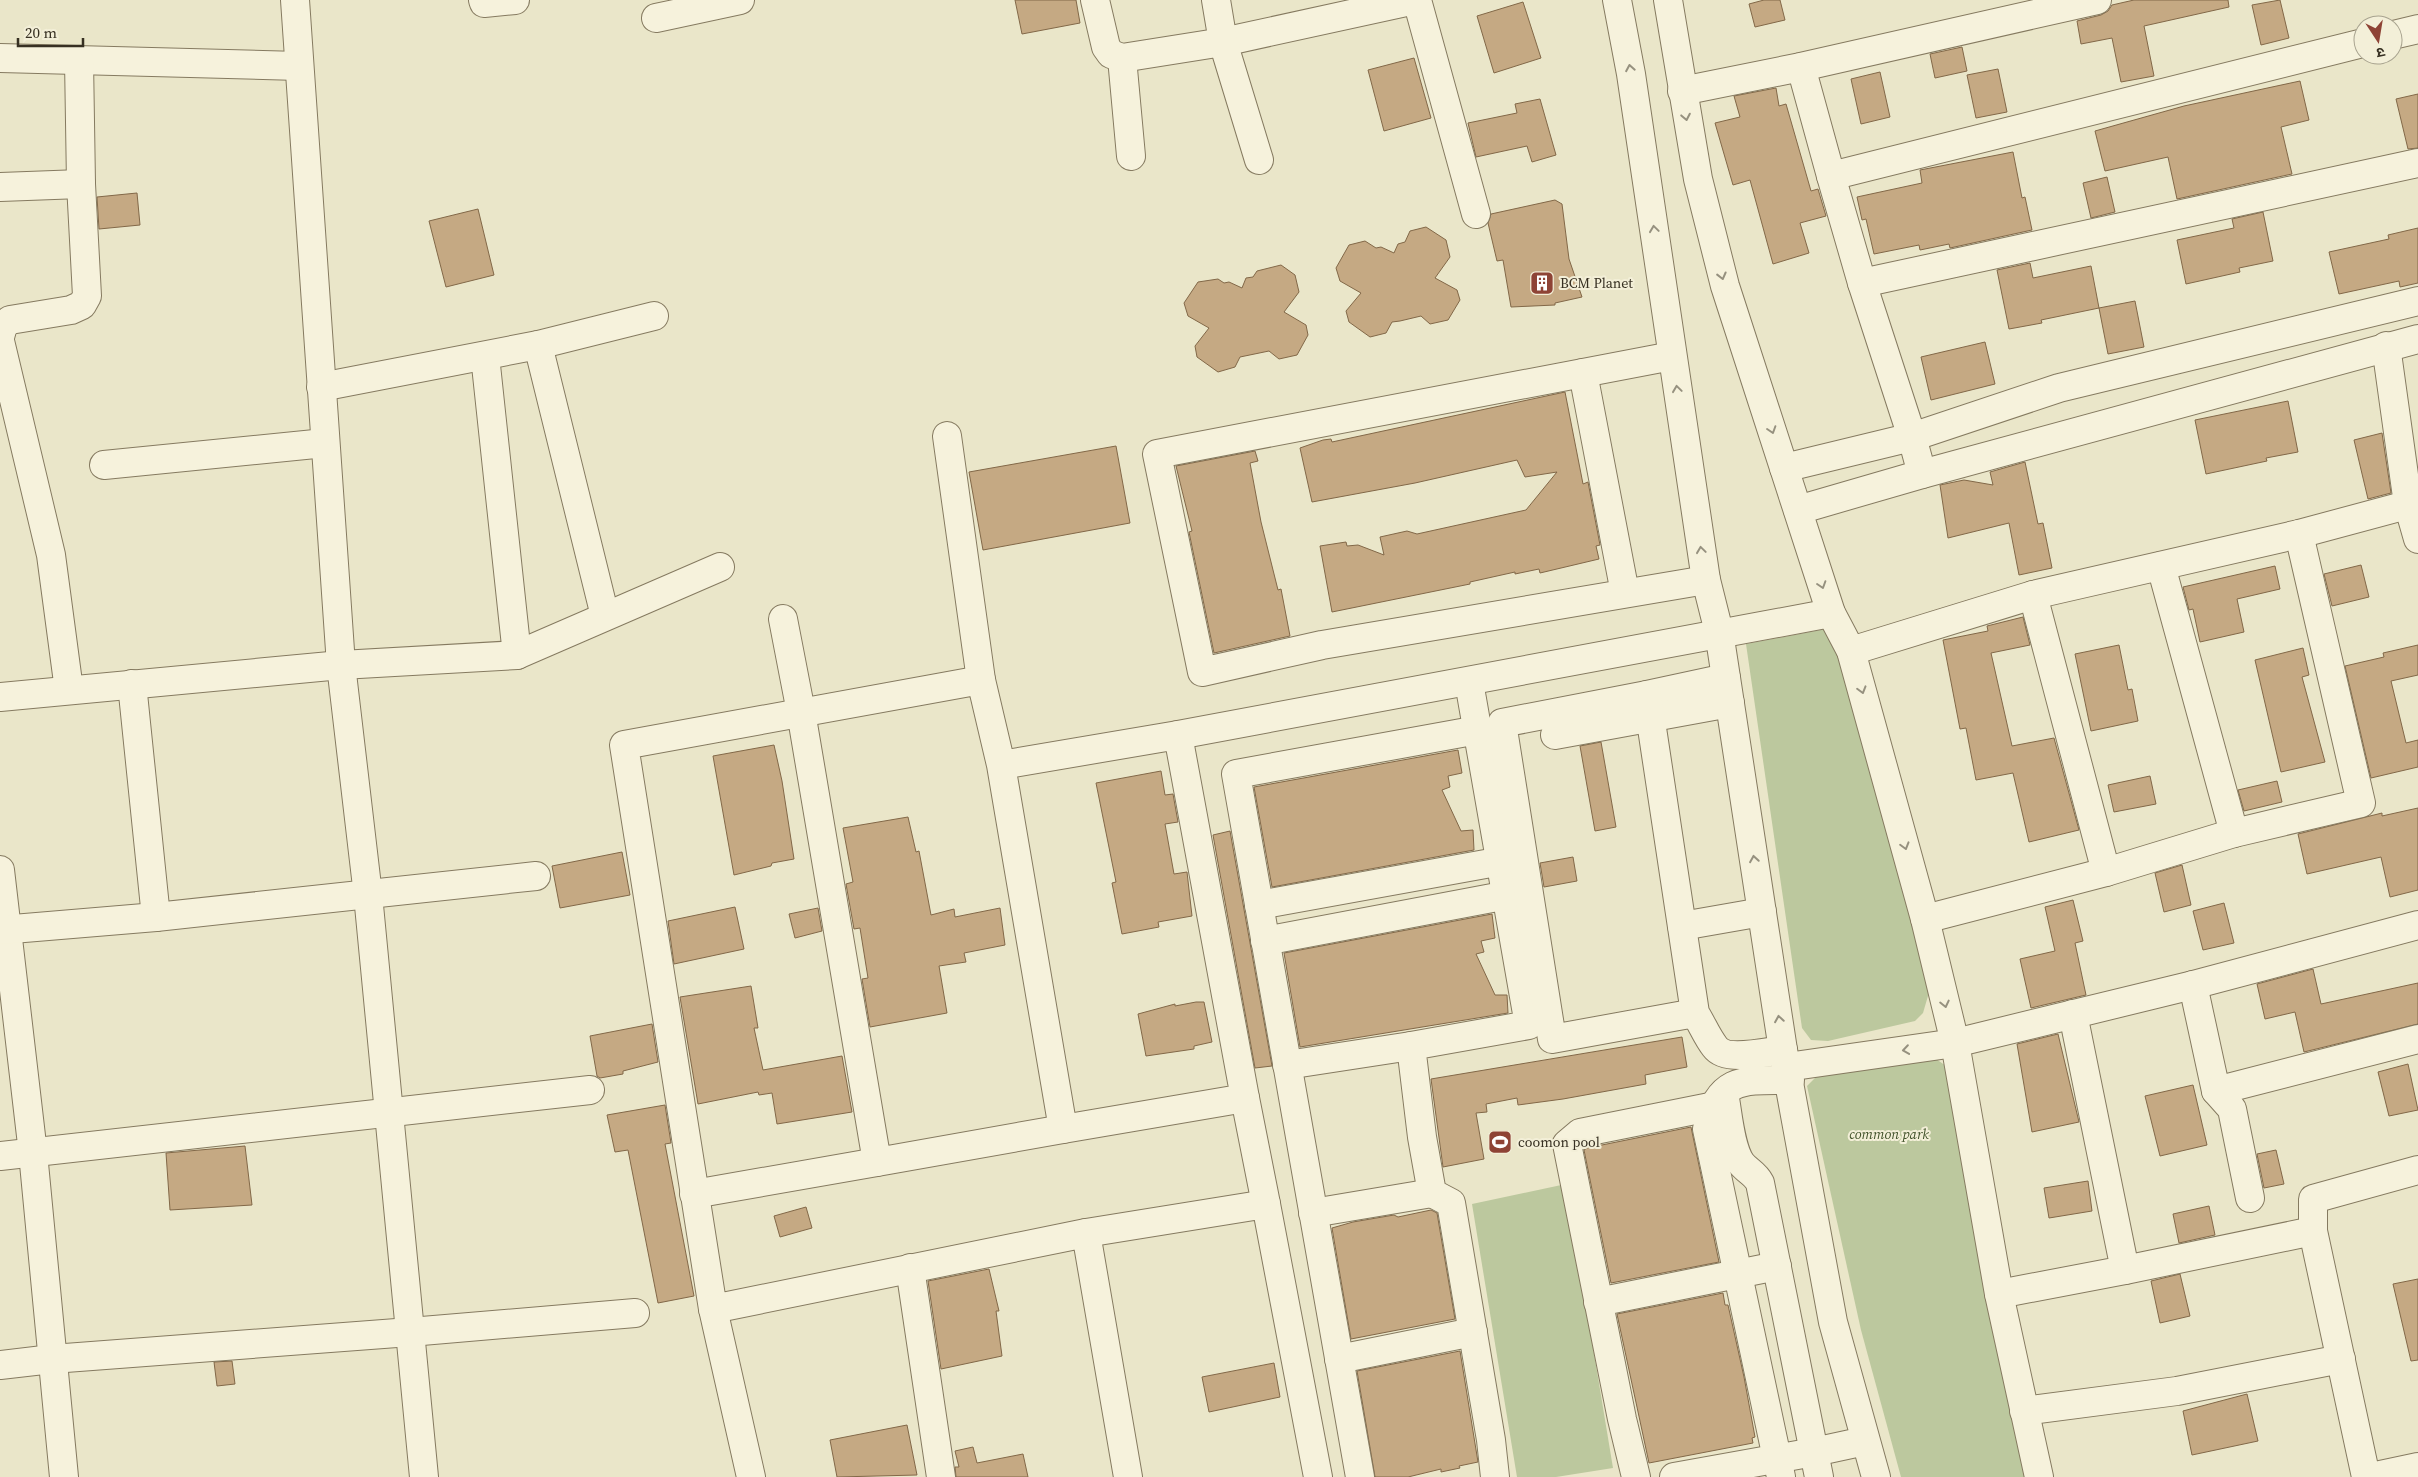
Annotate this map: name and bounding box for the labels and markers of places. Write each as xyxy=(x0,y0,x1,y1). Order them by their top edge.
building icon: BCM Planet xyxy=(1529,270,1555,296)
place label: BCM Planet xyxy=(1560,273,1633,293)
sports icon: coomon pool xyxy=(1487,1129,1513,1155)
place label: coomon pool xyxy=(1518,1132,1600,1152)

